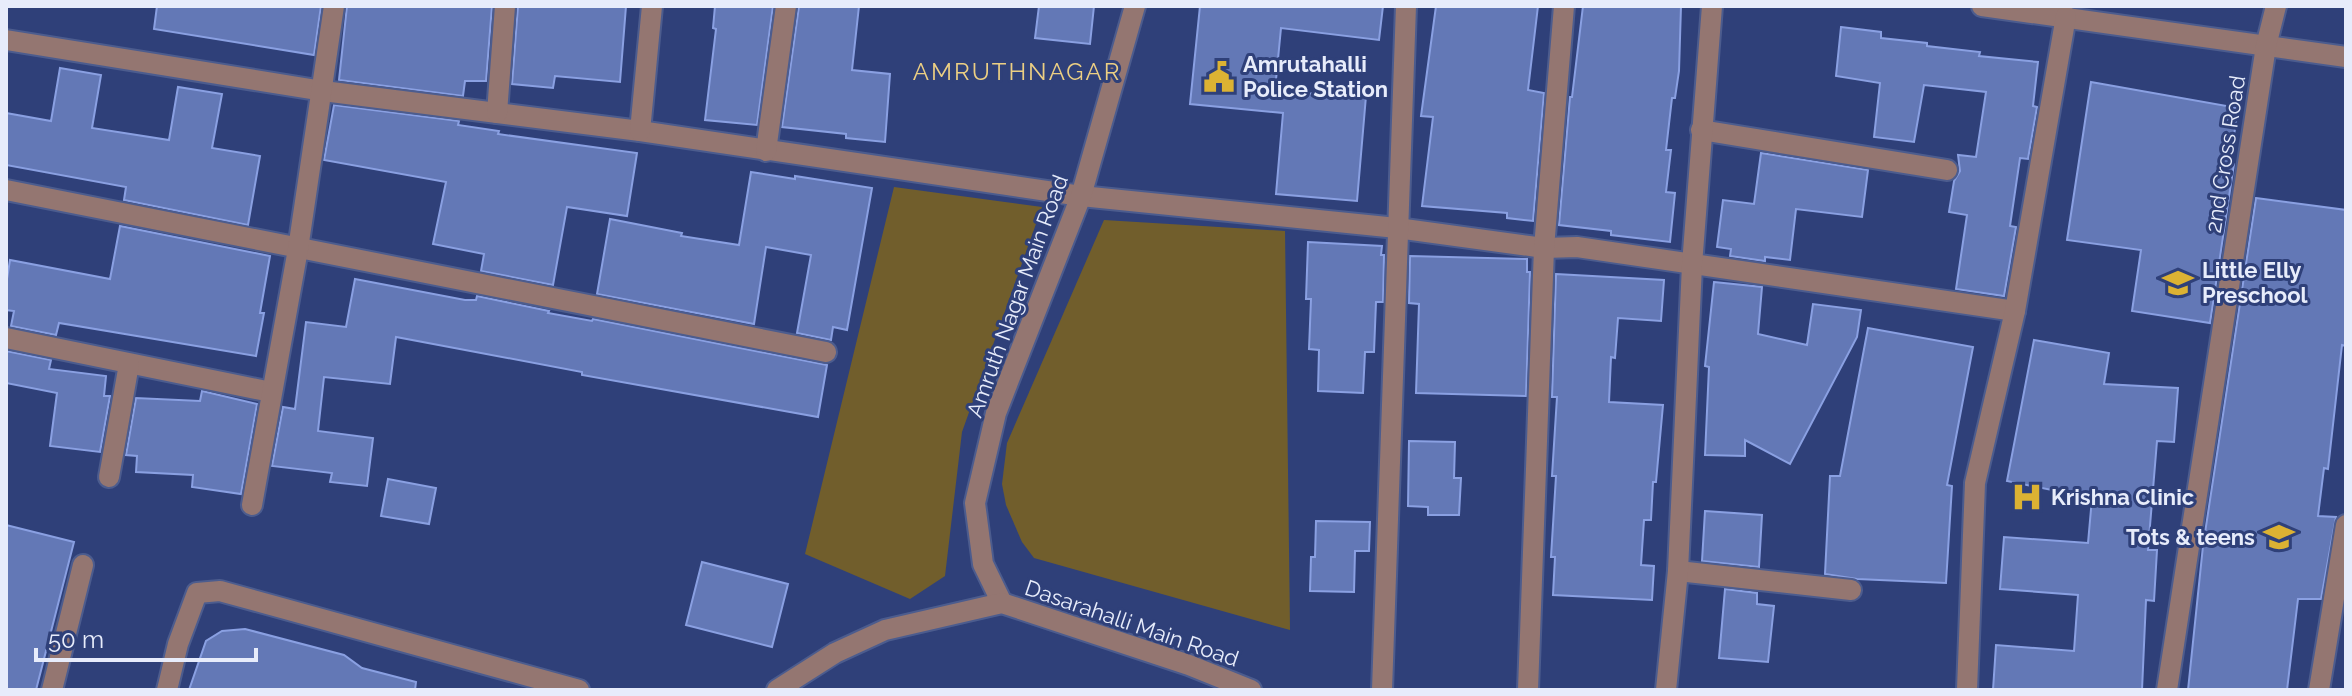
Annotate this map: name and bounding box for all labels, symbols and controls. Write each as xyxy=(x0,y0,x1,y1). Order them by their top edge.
place label: Amrutahalli Police Station xyxy=(1243,51,1388,102)
district label: AMRUTHNAGAR xyxy=(913,57,1121,86)
public building icon: Amrutahalli Police Station xyxy=(1202,60,1236,94)
street label: 2nd Cross Road xyxy=(2200,74,2250,234)
street label: Amruth Nagar Main Road xyxy=(961,171,1073,421)
place label: Little Elly Preschool xyxy=(2202,257,2308,308)
school or university icon: Little Elly Preschool xyxy=(2161,266,2195,300)
hospital icon: Krishna Clinic xyxy=(2010,480,2044,514)
place label: Krishna Clinic xyxy=(2051,484,2194,510)
school or university icon: Tots & teens xyxy=(2262,520,2296,554)
place label: Tots & teens xyxy=(2126,524,2255,550)
street label: Dasarahalli Main Road xyxy=(1022,574,1242,672)
scale bar xyxy=(36,612,256,662)
text: 50 m xyxy=(48,625,104,654)

